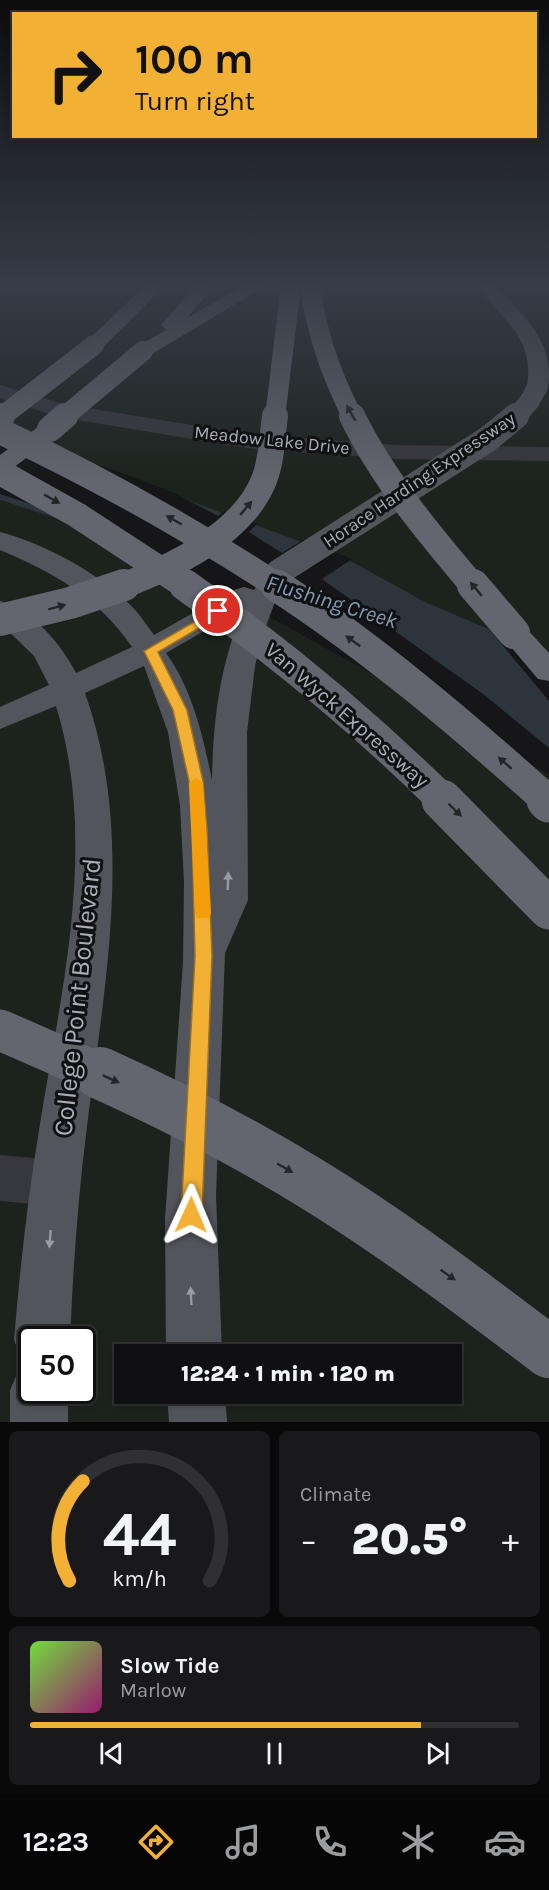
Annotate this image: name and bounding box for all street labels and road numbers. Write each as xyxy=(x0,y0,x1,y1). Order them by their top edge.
street label: Horace Harding Expressway xyxy=(319,407,520,553)
street label: Meadow Lake Drive xyxy=(193,421,351,459)
street label: Van Wyck Expressway xyxy=(260,638,434,793)
street label: College Point Boulevard xyxy=(47,857,108,1138)

